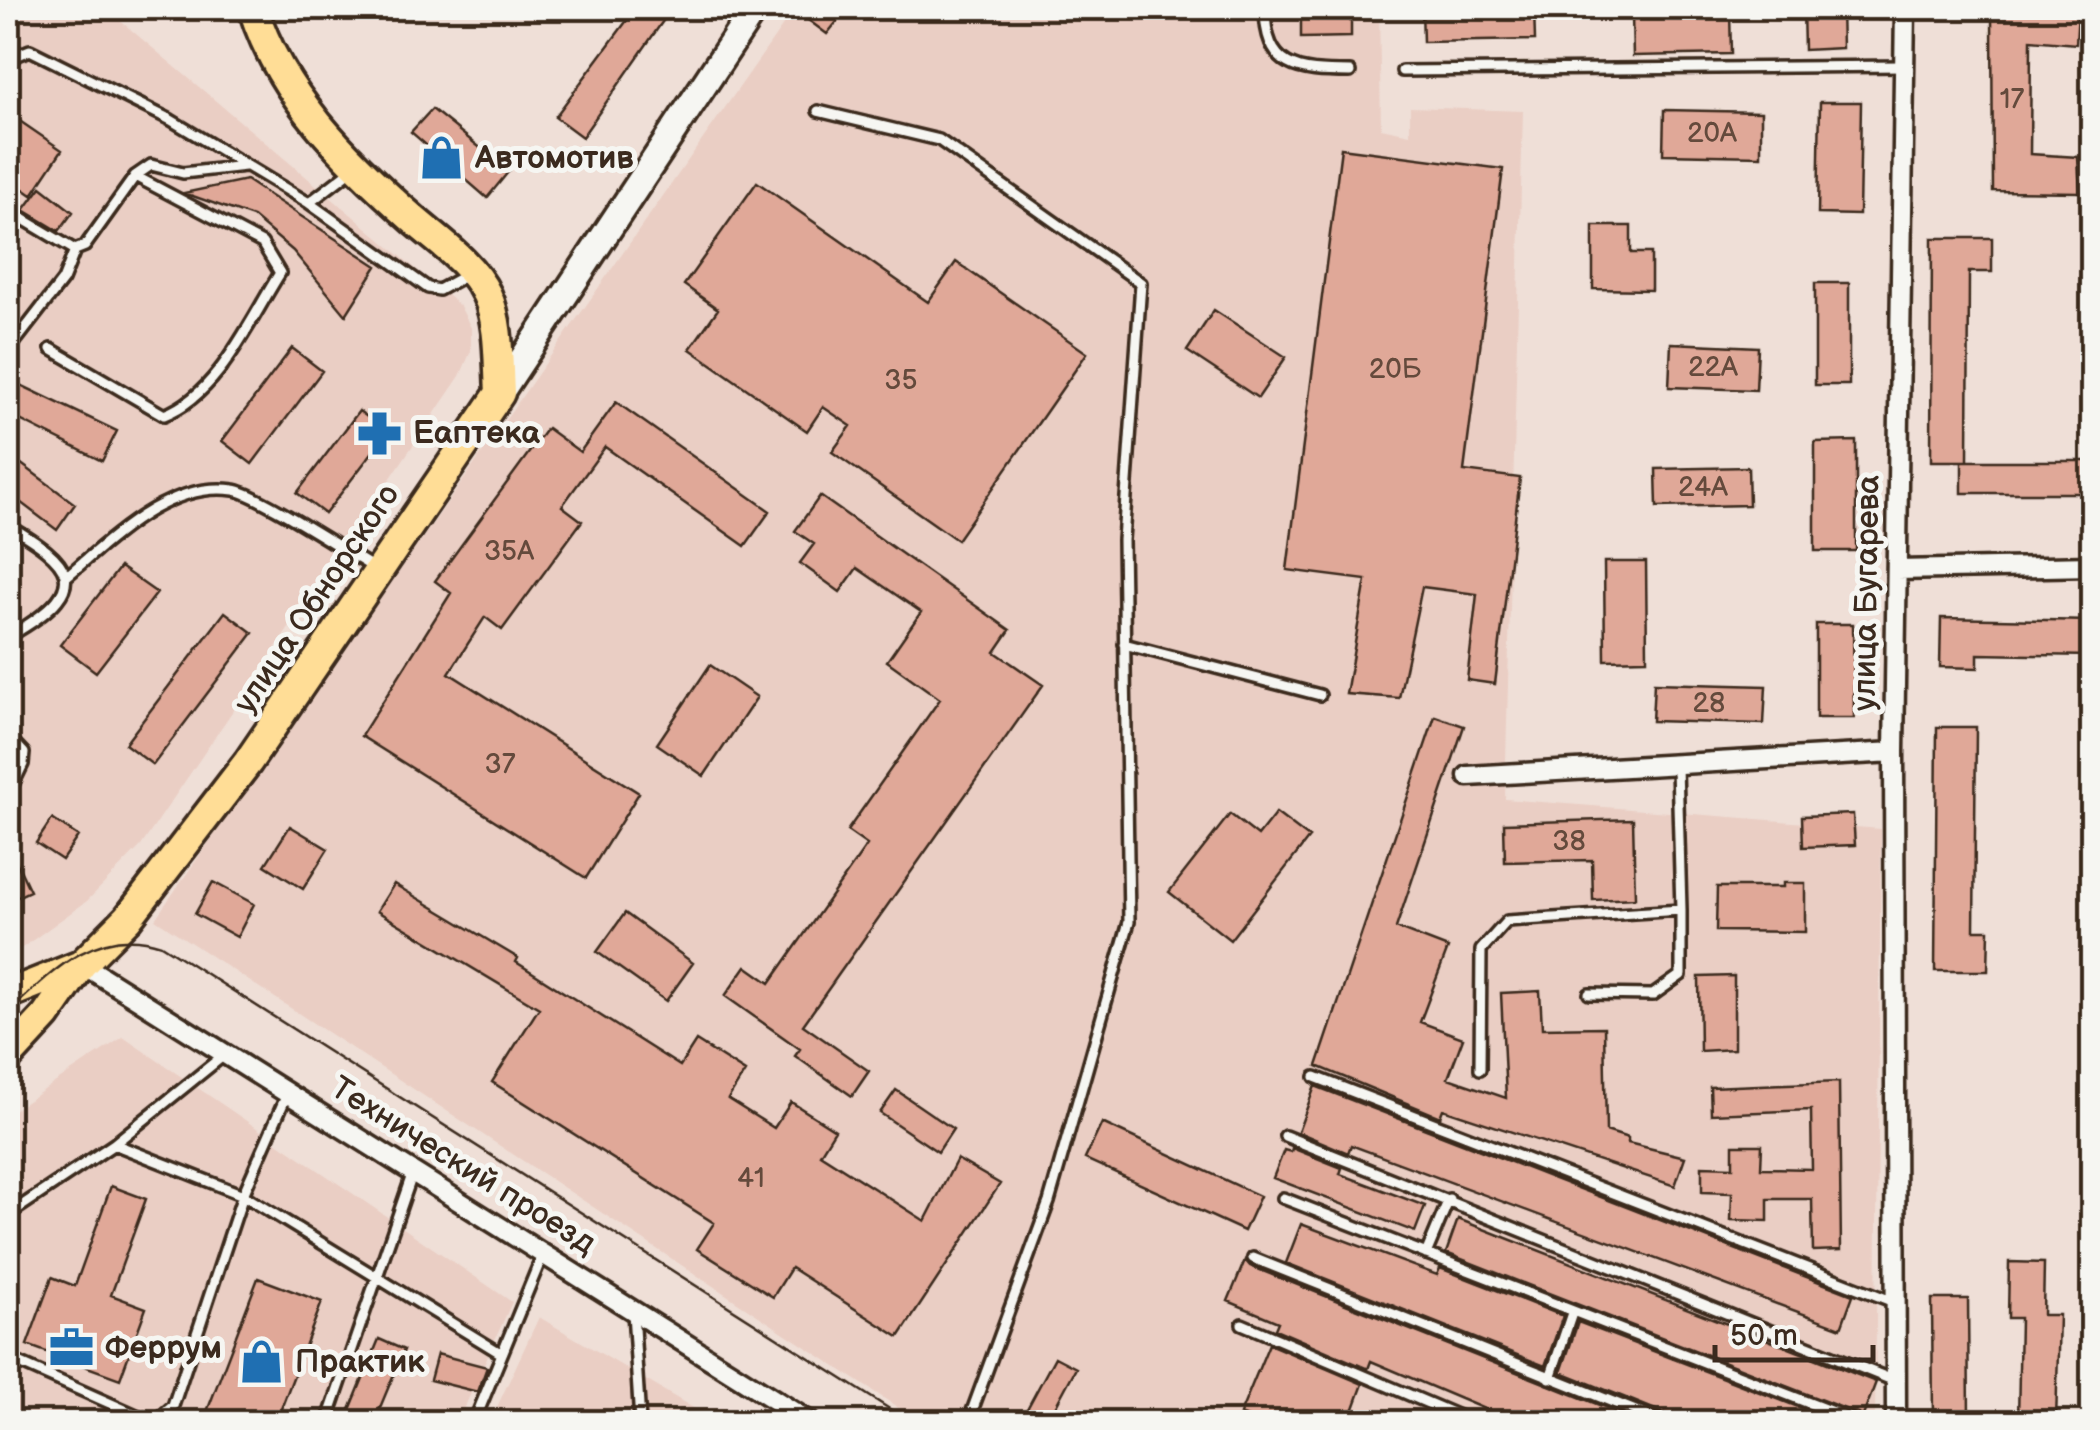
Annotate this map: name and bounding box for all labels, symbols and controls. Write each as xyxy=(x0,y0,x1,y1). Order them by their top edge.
house number: 17 xyxy=(2000,83,2025,116)
house number: 20А xyxy=(1687,117,1738,150)
shop icon: Автомотив xyxy=(418,134,466,182)
place label: Автомотив xyxy=(474,139,634,178)
house number: 22А xyxy=(1688,351,1739,384)
house number: 20Б xyxy=(1369,353,1422,386)
house number: 35 xyxy=(884,364,918,397)
pharmacy icon: Еаптека xyxy=(356,409,404,457)
place label: Еаптека xyxy=(413,414,540,453)
house number: 24А xyxy=(1678,471,1729,504)
street label: улица Бугарева xyxy=(1845,474,1889,711)
street label: улица Обнорского xyxy=(226,477,408,721)
house number: 35А xyxy=(484,535,535,568)
house number: 28 xyxy=(1693,687,1725,720)
house number: 37 xyxy=(485,748,516,781)
house number: 38 xyxy=(1552,825,1586,858)
street label: Технический проезд xyxy=(323,1069,603,1263)
house number: 41 xyxy=(737,1162,765,1195)
scale bar xyxy=(1715,1300,1872,1362)
text: 50 m xyxy=(1730,1318,1798,1354)
office icon: Феррум xyxy=(48,1324,96,1372)
place label: Феррум xyxy=(105,1329,222,1368)
shop icon: Практик xyxy=(238,1338,286,1386)
place label: Практик xyxy=(295,1343,425,1382)

